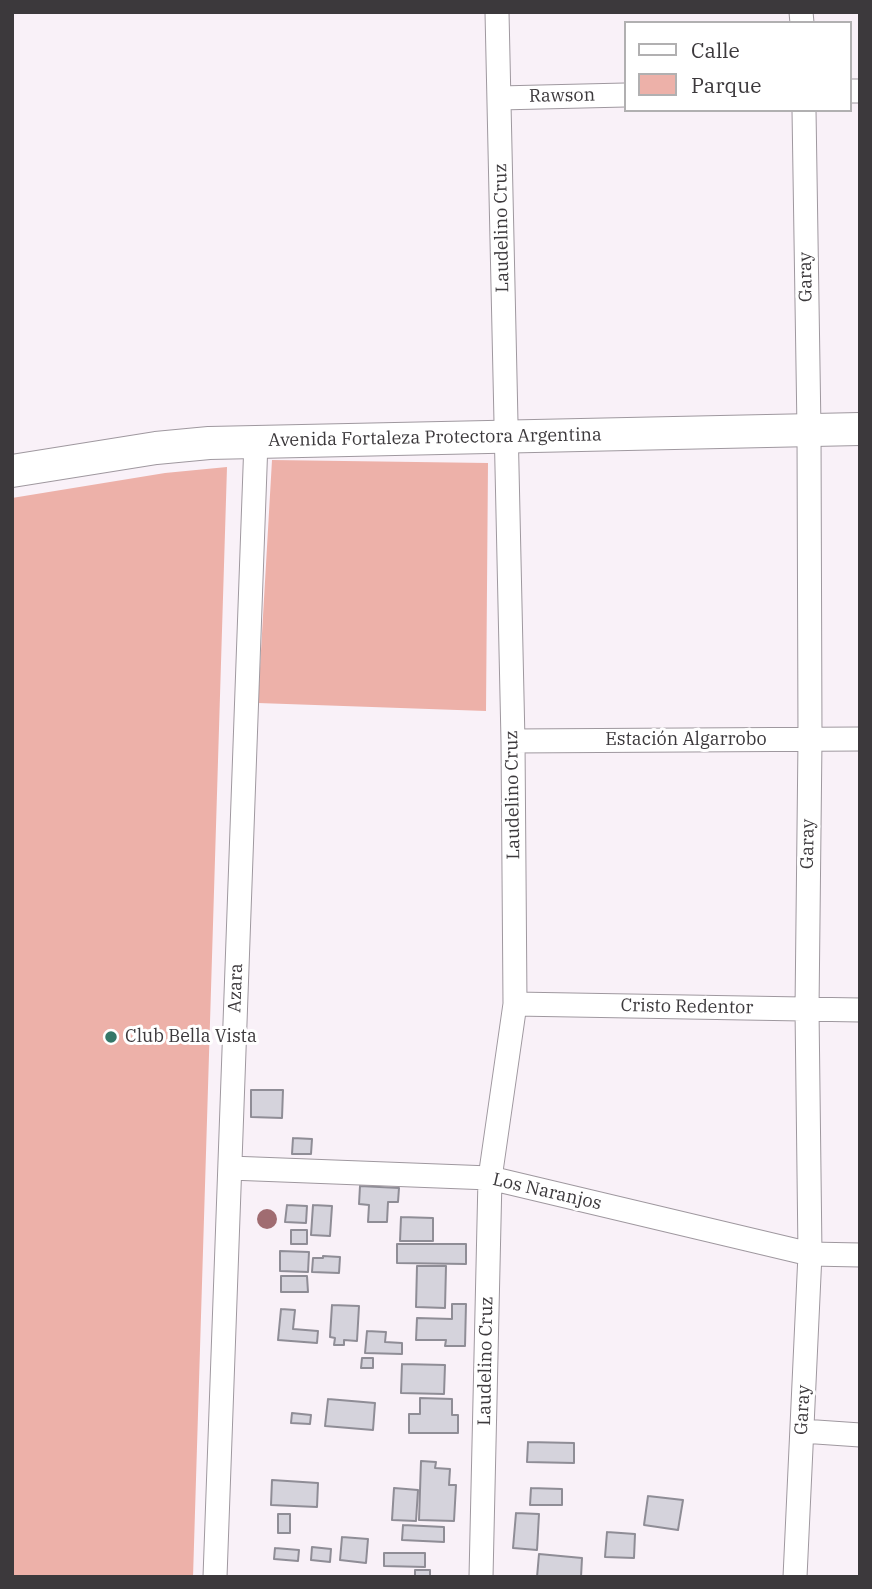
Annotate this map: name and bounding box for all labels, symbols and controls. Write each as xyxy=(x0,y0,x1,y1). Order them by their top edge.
legend xyxy=(624,21,851,112)
text: Calle xyxy=(691,36,740,64)
text: Parque xyxy=(691,71,761,99)
street label: Rawson xyxy=(529,85,595,107)
street label: Laudelino Cruz xyxy=(490,163,514,293)
street label: Garay xyxy=(795,252,817,302)
street label: Avenida Fortaleza Protectora Argentina xyxy=(268,424,602,452)
street label: Estación Algarrobo xyxy=(605,729,767,751)
street label: Laudelino Cruz xyxy=(501,730,525,860)
street label: Garay xyxy=(797,819,819,869)
street label: Azara xyxy=(224,963,248,1013)
street label: Cristo Redentor xyxy=(621,995,753,1019)
place label: Club Bella Vista xyxy=(125,1026,257,1048)
marker: Club Bella Vista xyxy=(103,1029,119,1045)
street label: Los Naranjos xyxy=(490,1169,604,1215)
street label: Laudelino Cruz xyxy=(474,1296,498,1426)
street label: Garay xyxy=(791,1384,815,1436)

